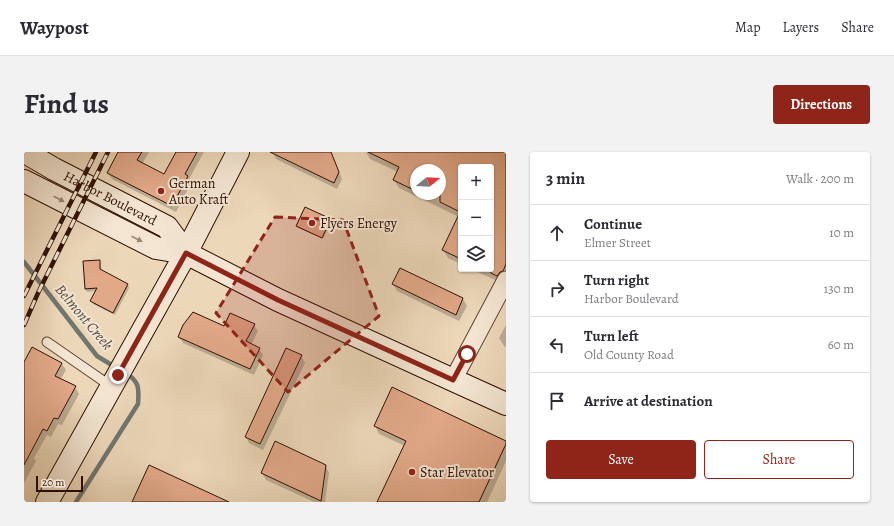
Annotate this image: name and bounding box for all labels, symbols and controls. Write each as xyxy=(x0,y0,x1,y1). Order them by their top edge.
text: Waypost xyxy=(20,15,89,41)
text: Map xyxy=(735,18,761,37)
text: Layers xyxy=(783,18,819,37)
text: Share xyxy=(841,18,874,37)
text: Find us xyxy=(24,85,109,123)
button: Directions xyxy=(773,85,870,124)
north arrow xyxy=(410,164,446,200)
map controls xyxy=(458,164,494,272)
button: + xyxy=(458,164,494,200)
street label: Harbor Boulevard xyxy=(61,166,161,230)
text: 3 min xyxy=(546,167,585,190)
text: Walk · 200 m xyxy=(786,170,854,187)
place label: German Auto Kraft xyxy=(168,174,229,209)
marker: German Auto Kraft xyxy=(156,186,166,196)
one-way arrow xyxy=(53,196,65,202)
button: − xyxy=(458,200,494,236)
place label: Flyers Energy xyxy=(320,214,398,233)
text: Continue xyxy=(584,214,642,234)
marker: Flyers Energy xyxy=(307,218,317,228)
icon: ahead xyxy=(546,222,568,244)
text: 10 m xyxy=(829,224,854,241)
text: Elmer Street xyxy=(584,234,651,251)
one-way arrow xyxy=(132,236,143,242)
button: layers xyxy=(458,236,494,272)
text: Turn right xyxy=(584,270,649,290)
icon: right xyxy=(546,278,568,300)
water label: Belmont Creek xyxy=(51,280,118,354)
text: 130 m xyxy=(824,280,854,297)
text: Harbor Boulevard xyxy=(584,290,679,307)
text: Turn left xyxy=(584,326,639,346)
icon: left xyxy=(546,334,568,356)
text: 60 m xyxy=(828,336,854,353)
route start xyxy=(458,345,476,363)
text: Old County Road xyxy=(584,346,674,363)
route end xyxy=(109,366,127,384)
icon: arrive xyxy=(546,390,568,412)
text: Arrive at destination xyxy=(584,391,713,411)
button: Save xyxy=(546,440,696,479)
button: Share xyxy=(704,440,854,479)
place label: Star Elevator xyxy=(420,463,495,482)
marker: Star Elevator xyxy=(407,467,417,477)
scale bar xyxy=(36,474,83,493)
text: 20 m xyxy=(42,475,64,490)

